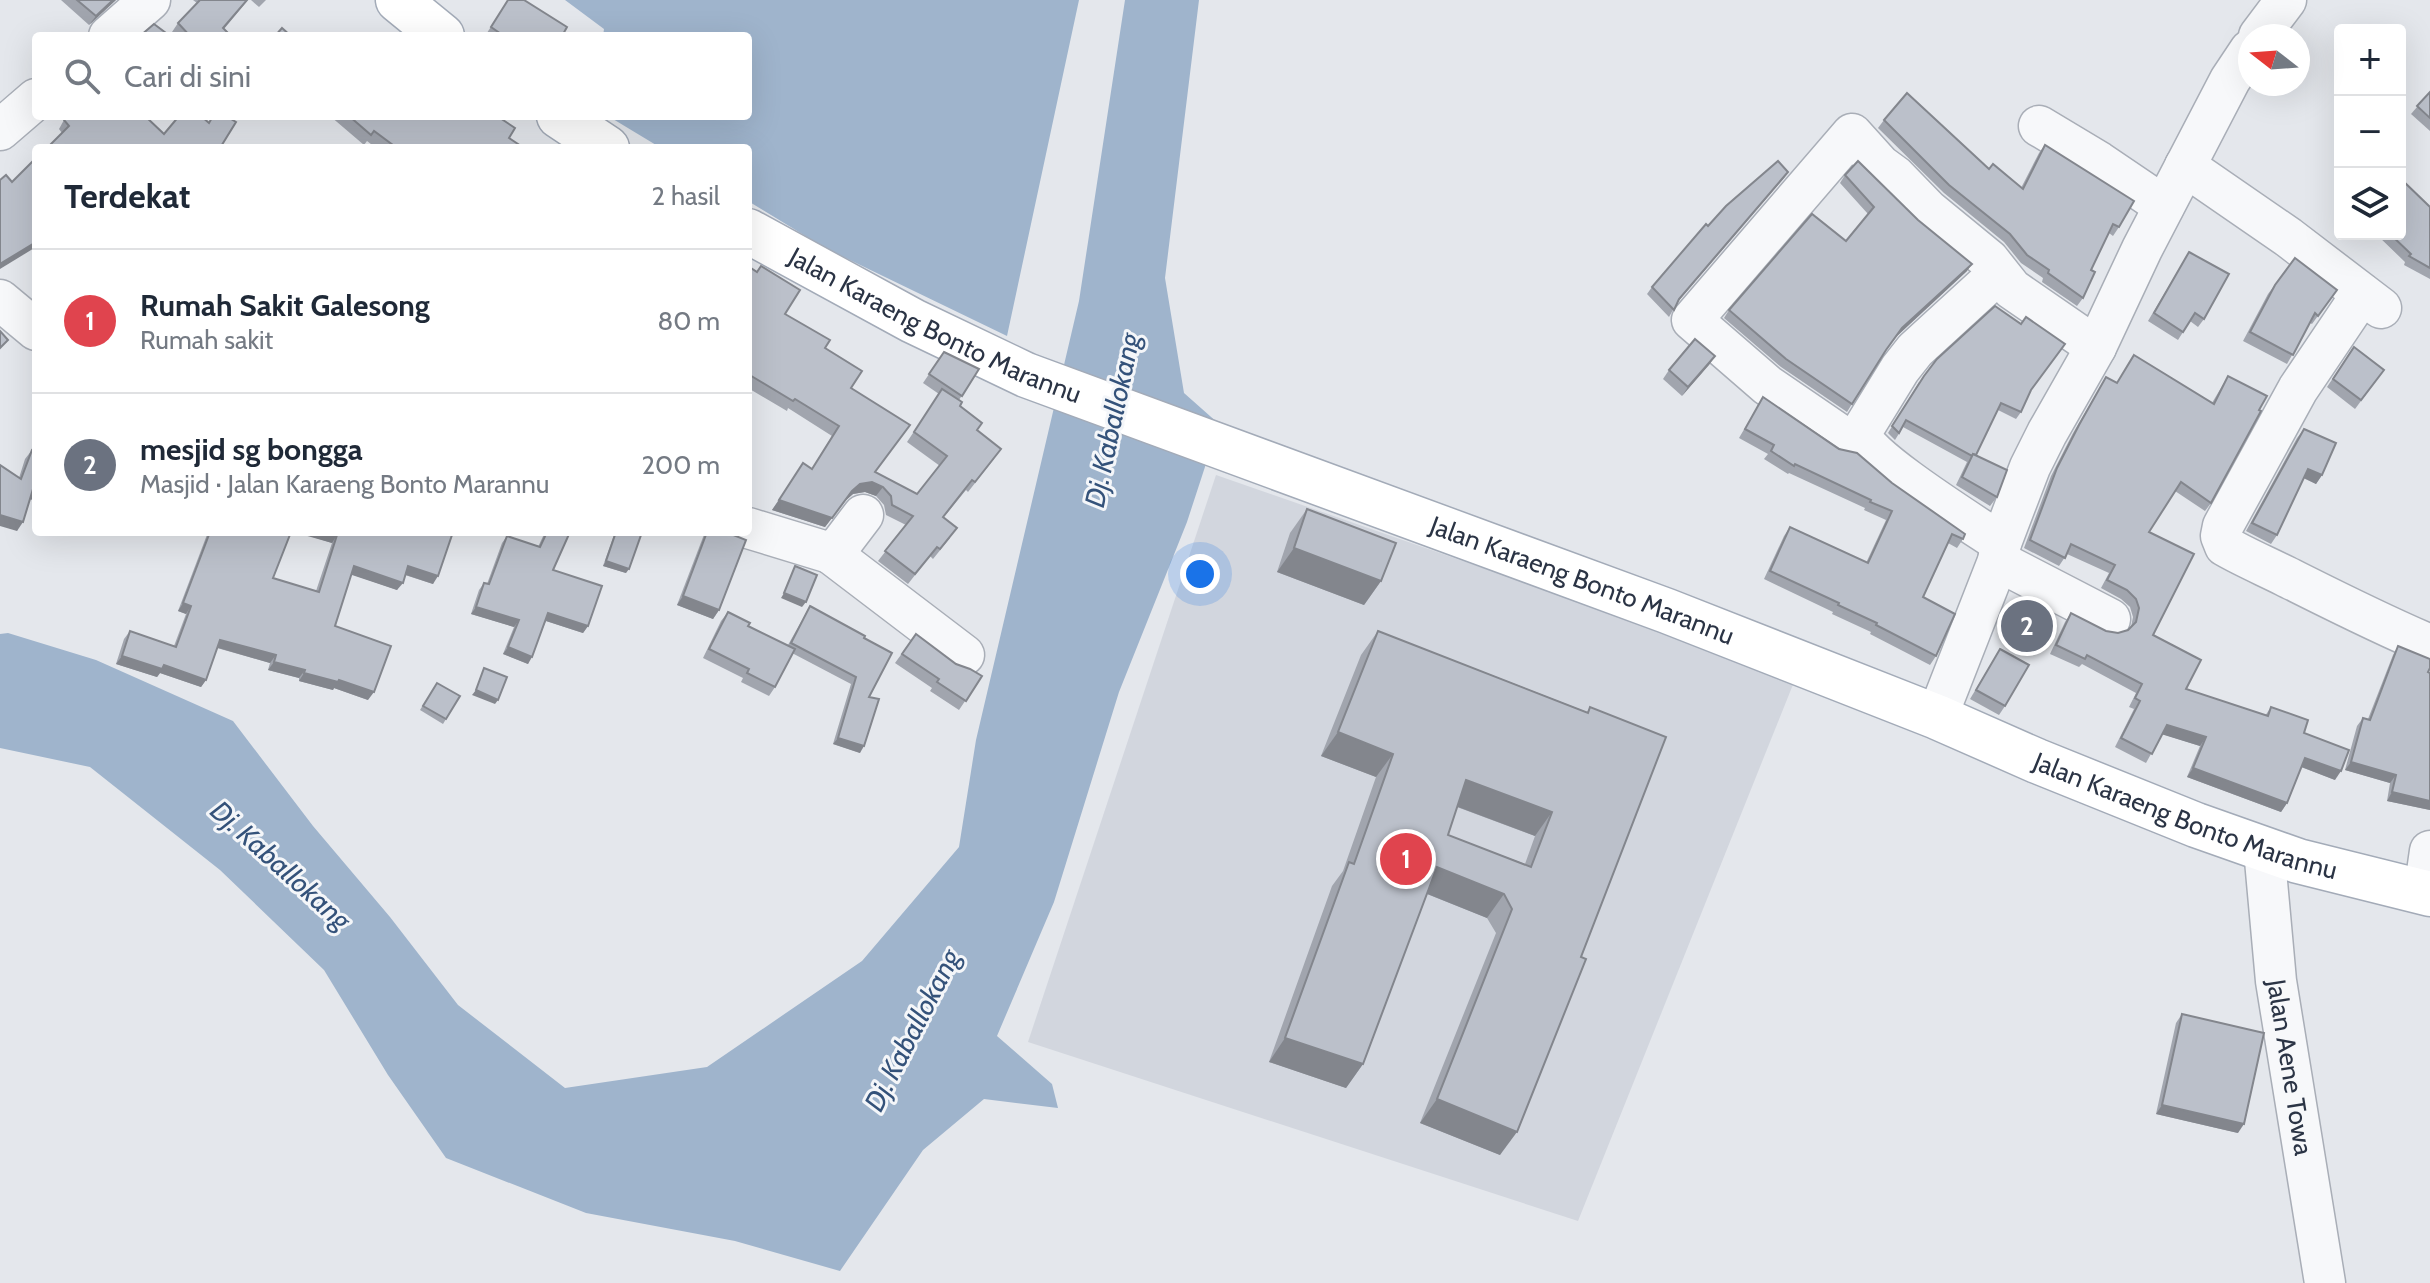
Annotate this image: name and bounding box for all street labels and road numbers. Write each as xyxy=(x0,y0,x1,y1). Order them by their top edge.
street label: Jalan Karaeng Bonto Marannu xyxy=(782,240,1086,410)
street label: Jalan Karaeng Bonto Marannu xyxy=(1425,509,1739,652)
street label: Jalan Karaeng Bonto Marannu xyxy=(2028,745,2341,886)
street label: Jalan Aene Towa xyxy=(2260,976,2320,1158)

